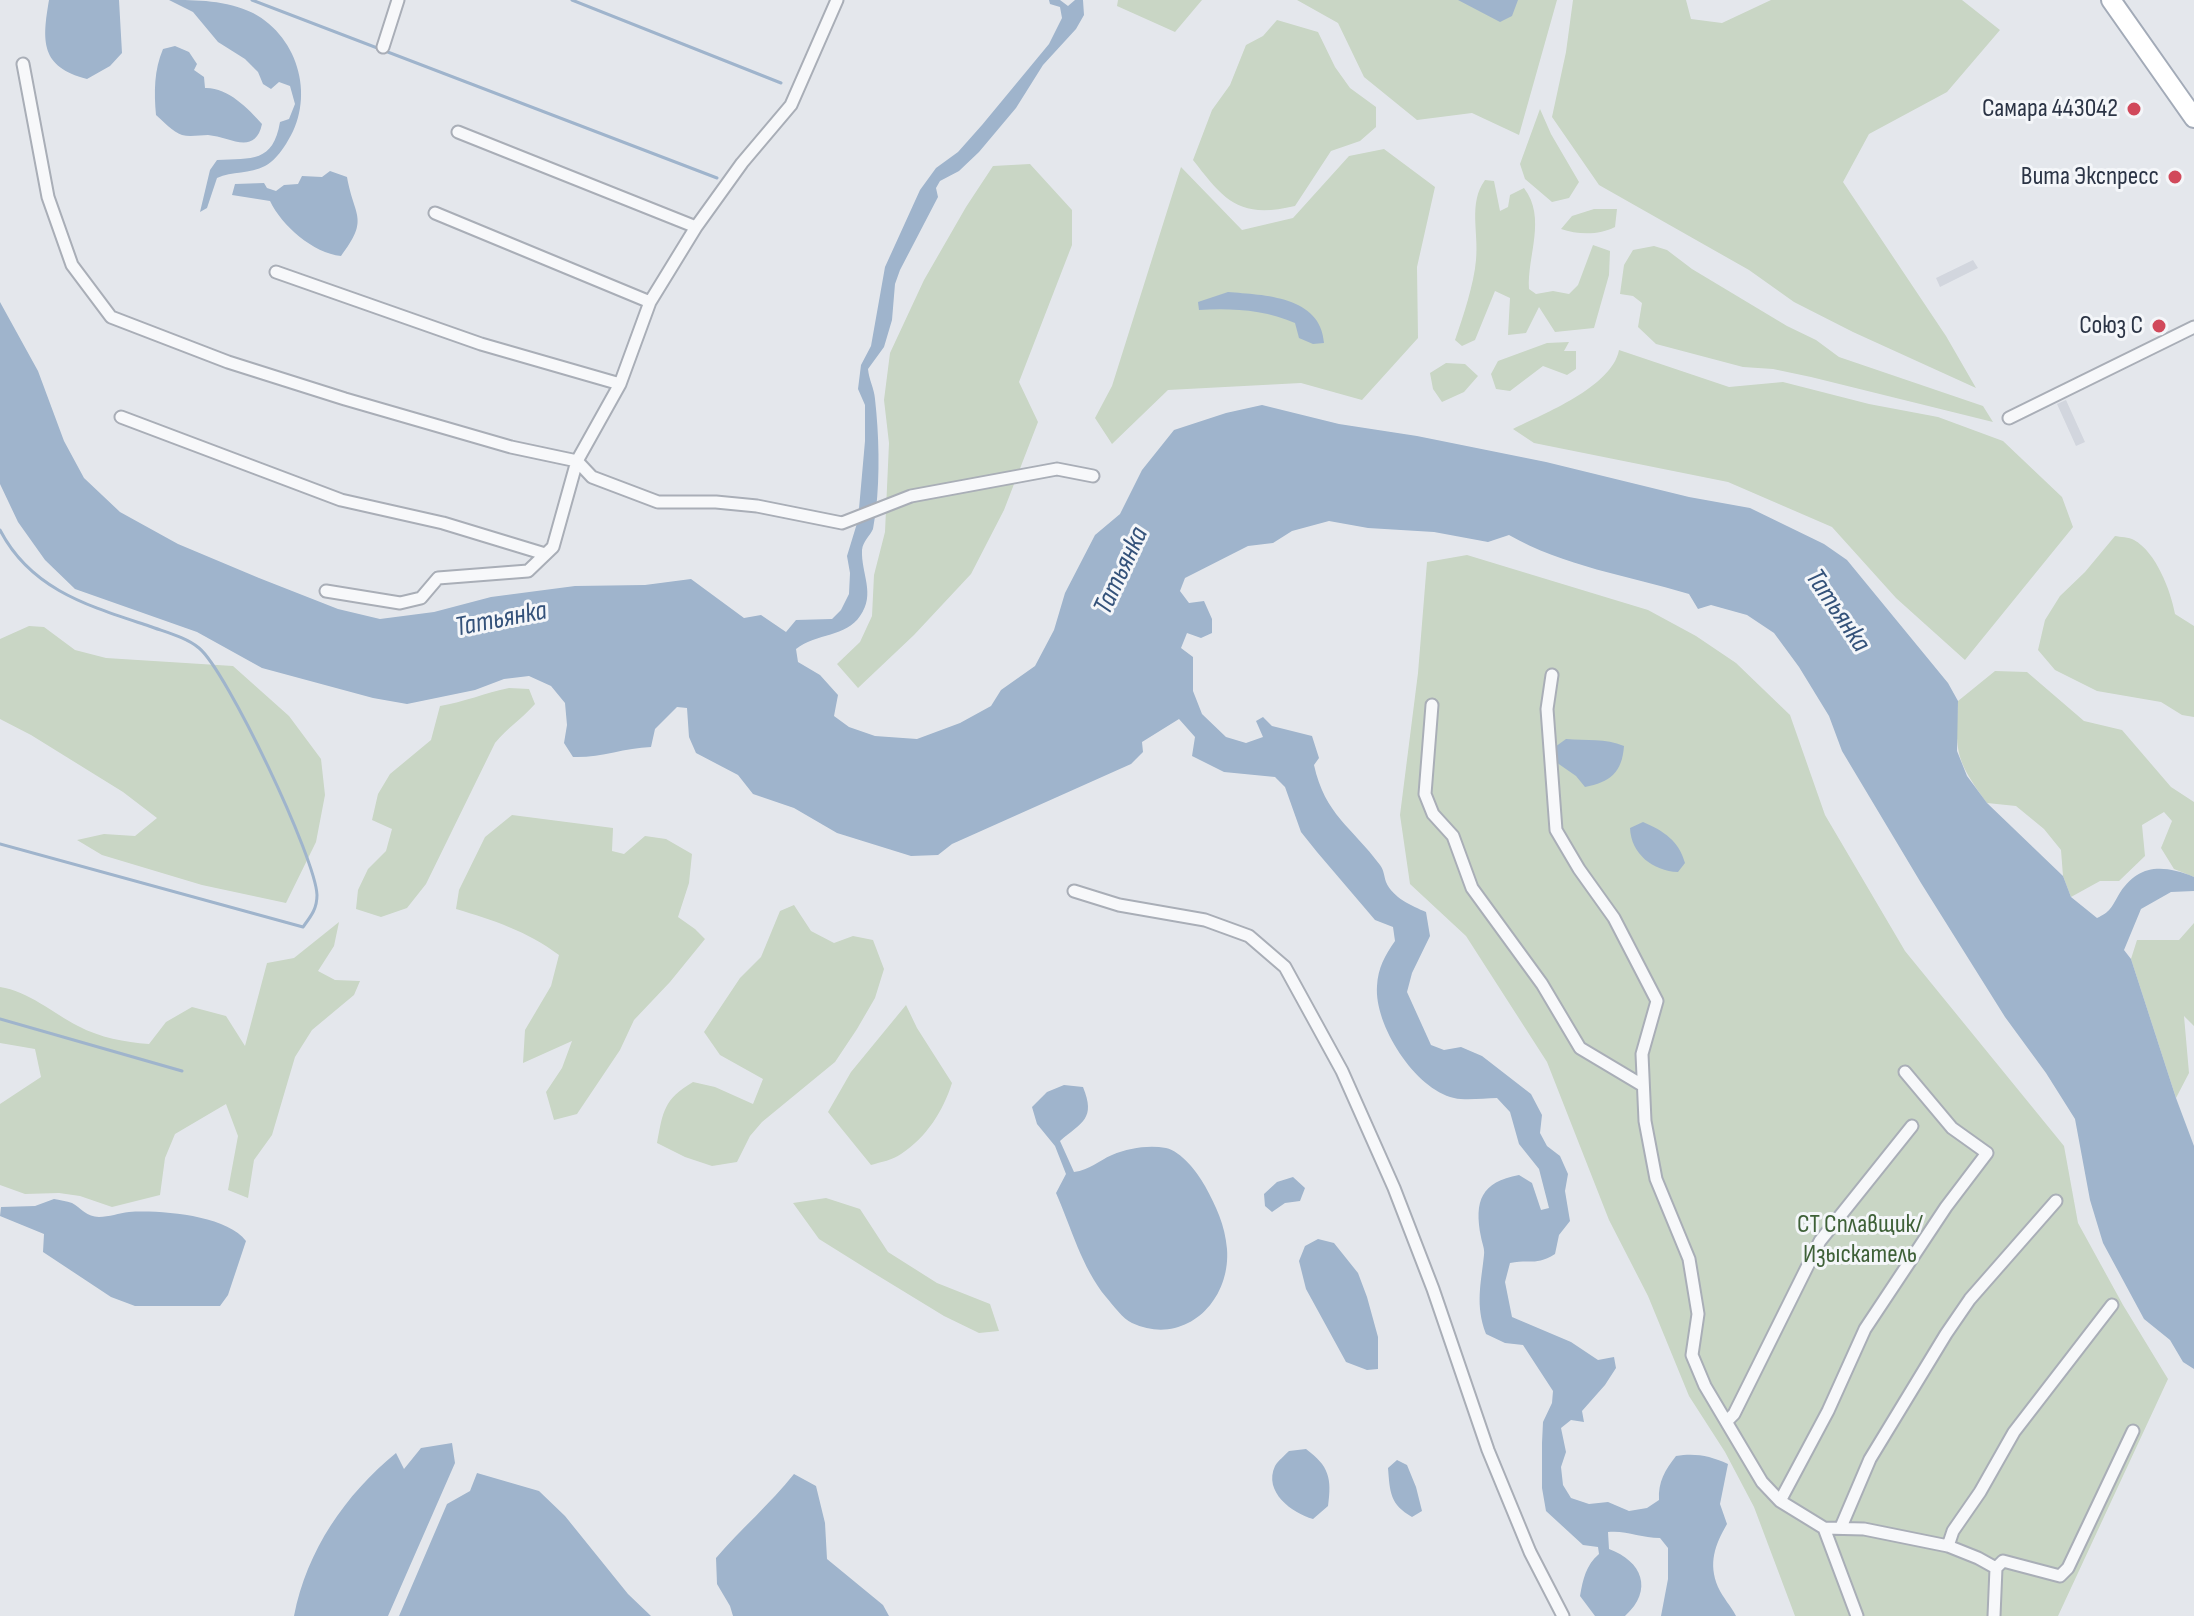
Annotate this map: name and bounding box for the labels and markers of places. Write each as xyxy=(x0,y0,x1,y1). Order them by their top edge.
place label: Самара 443042 xyxy=(1982,93,2118,125)
marker: Самара 443042 xyxy=(2125,100,2143,118)
place label: Вита Экспресс xyxy=(2021,161,2159,193)
marker: Вита Экспресс xyxy=(2166,168,2184,186)
place label: Союз С xyxy=(2079,310,2143,342)
marker: Союз С xyxy=(2150,317,2168,335)

